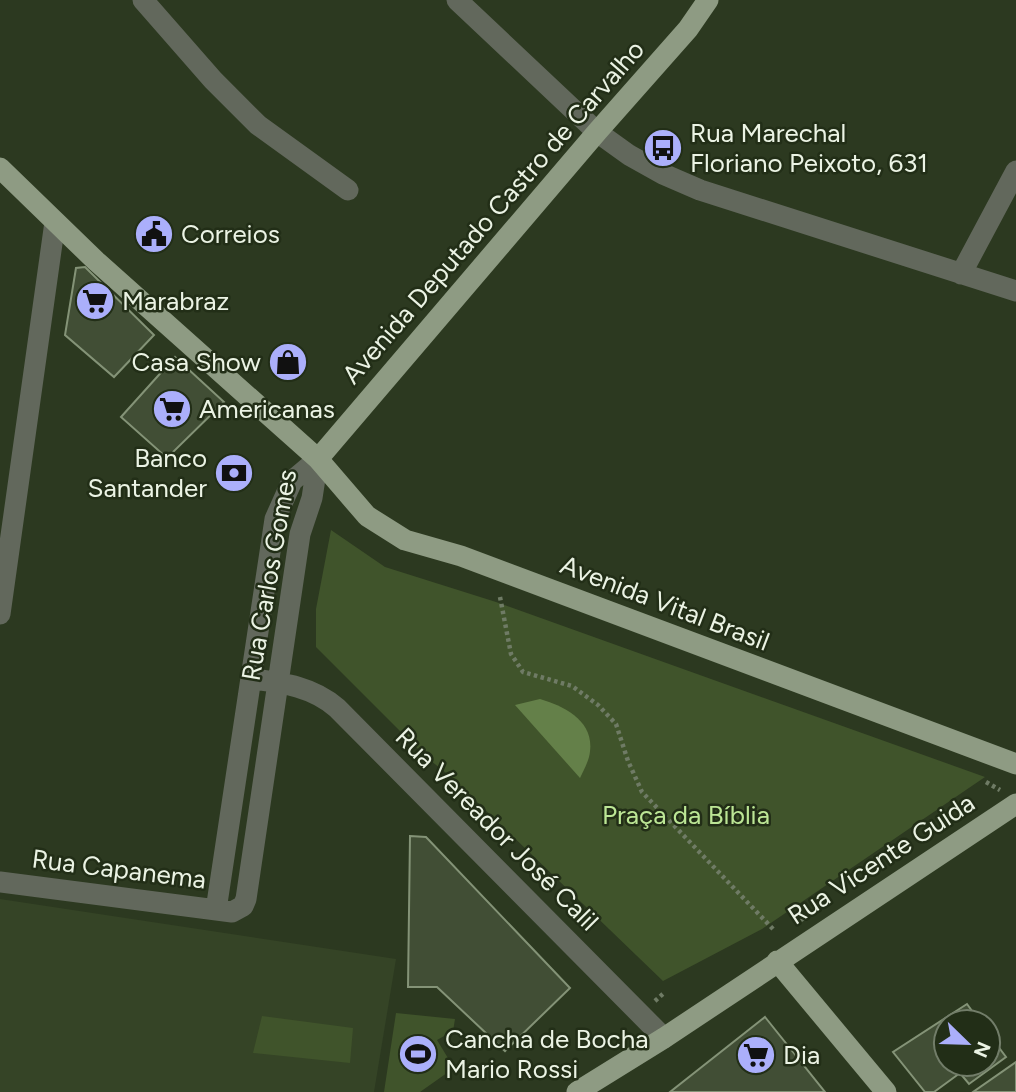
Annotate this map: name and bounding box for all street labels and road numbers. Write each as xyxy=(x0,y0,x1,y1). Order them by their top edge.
street label: Avenida Deputado Castro de Carvalho xyxy=(335,34,651,390)
street label: Rua Carlos Gomes xyxy=(235,467,303,683)
street label: Avenida Vital Brasil xyxy=(556,548,774,658)
street label: Rua Vereador José Calil xyxy=(389,721,605,937)
street label: Rua Vicente Guida xyxy=(782,787,980,931)
street label: Rua Capanema xyxy=(30,842,208,896)

